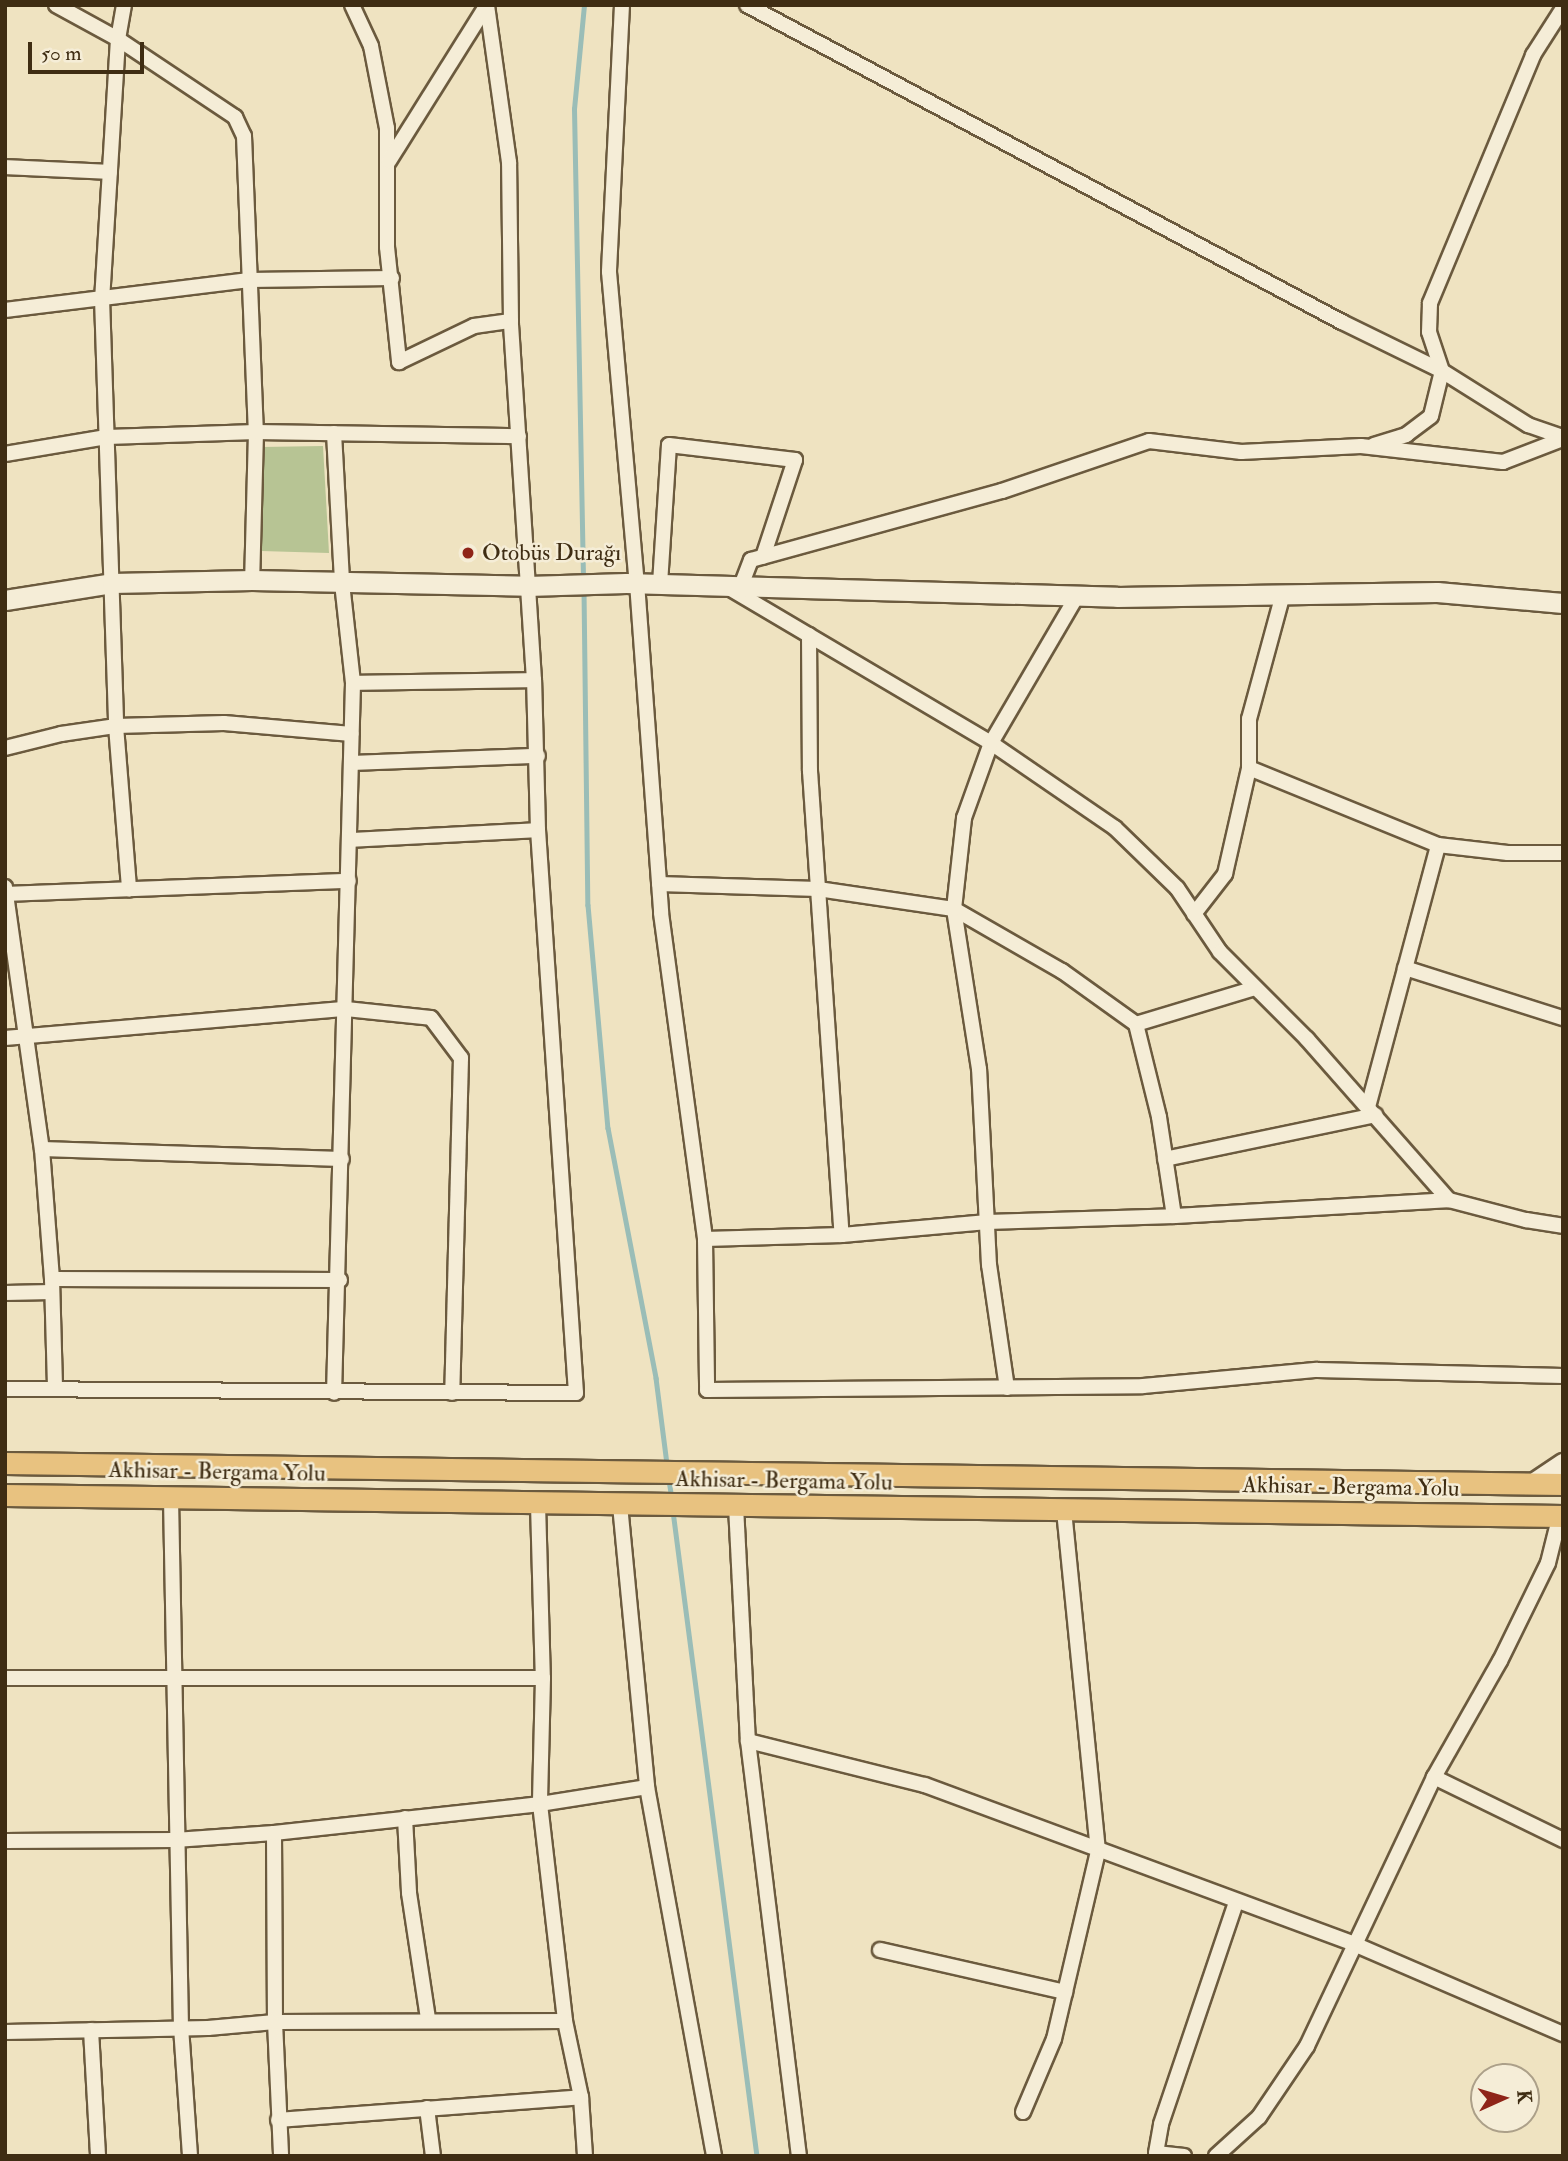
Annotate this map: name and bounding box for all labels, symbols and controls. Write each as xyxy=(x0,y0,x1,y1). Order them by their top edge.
scale bar xyxy=(32,28,147,72)
text: 50 m xyxy=(41,40,82,67)
place label: Otobüs Durağı xyxy=(482,539,621,567)
marker: Otobüs Durağı xyxy=(460,545,476,561)
street label: Akhisar - Bergama Yolu xyxy=(108,1456,326,1488)
street label: Akhisar - Bergama Yolu xyxy=(675,1465,893,1497)
street label: Akhisar - Bergama Yolu xyxy=(1242,1471,1460,1503)
north arrow xyxy=(1470,2063,1540,2133)
text: K xyxy=(1512,2089,1536,2104)

